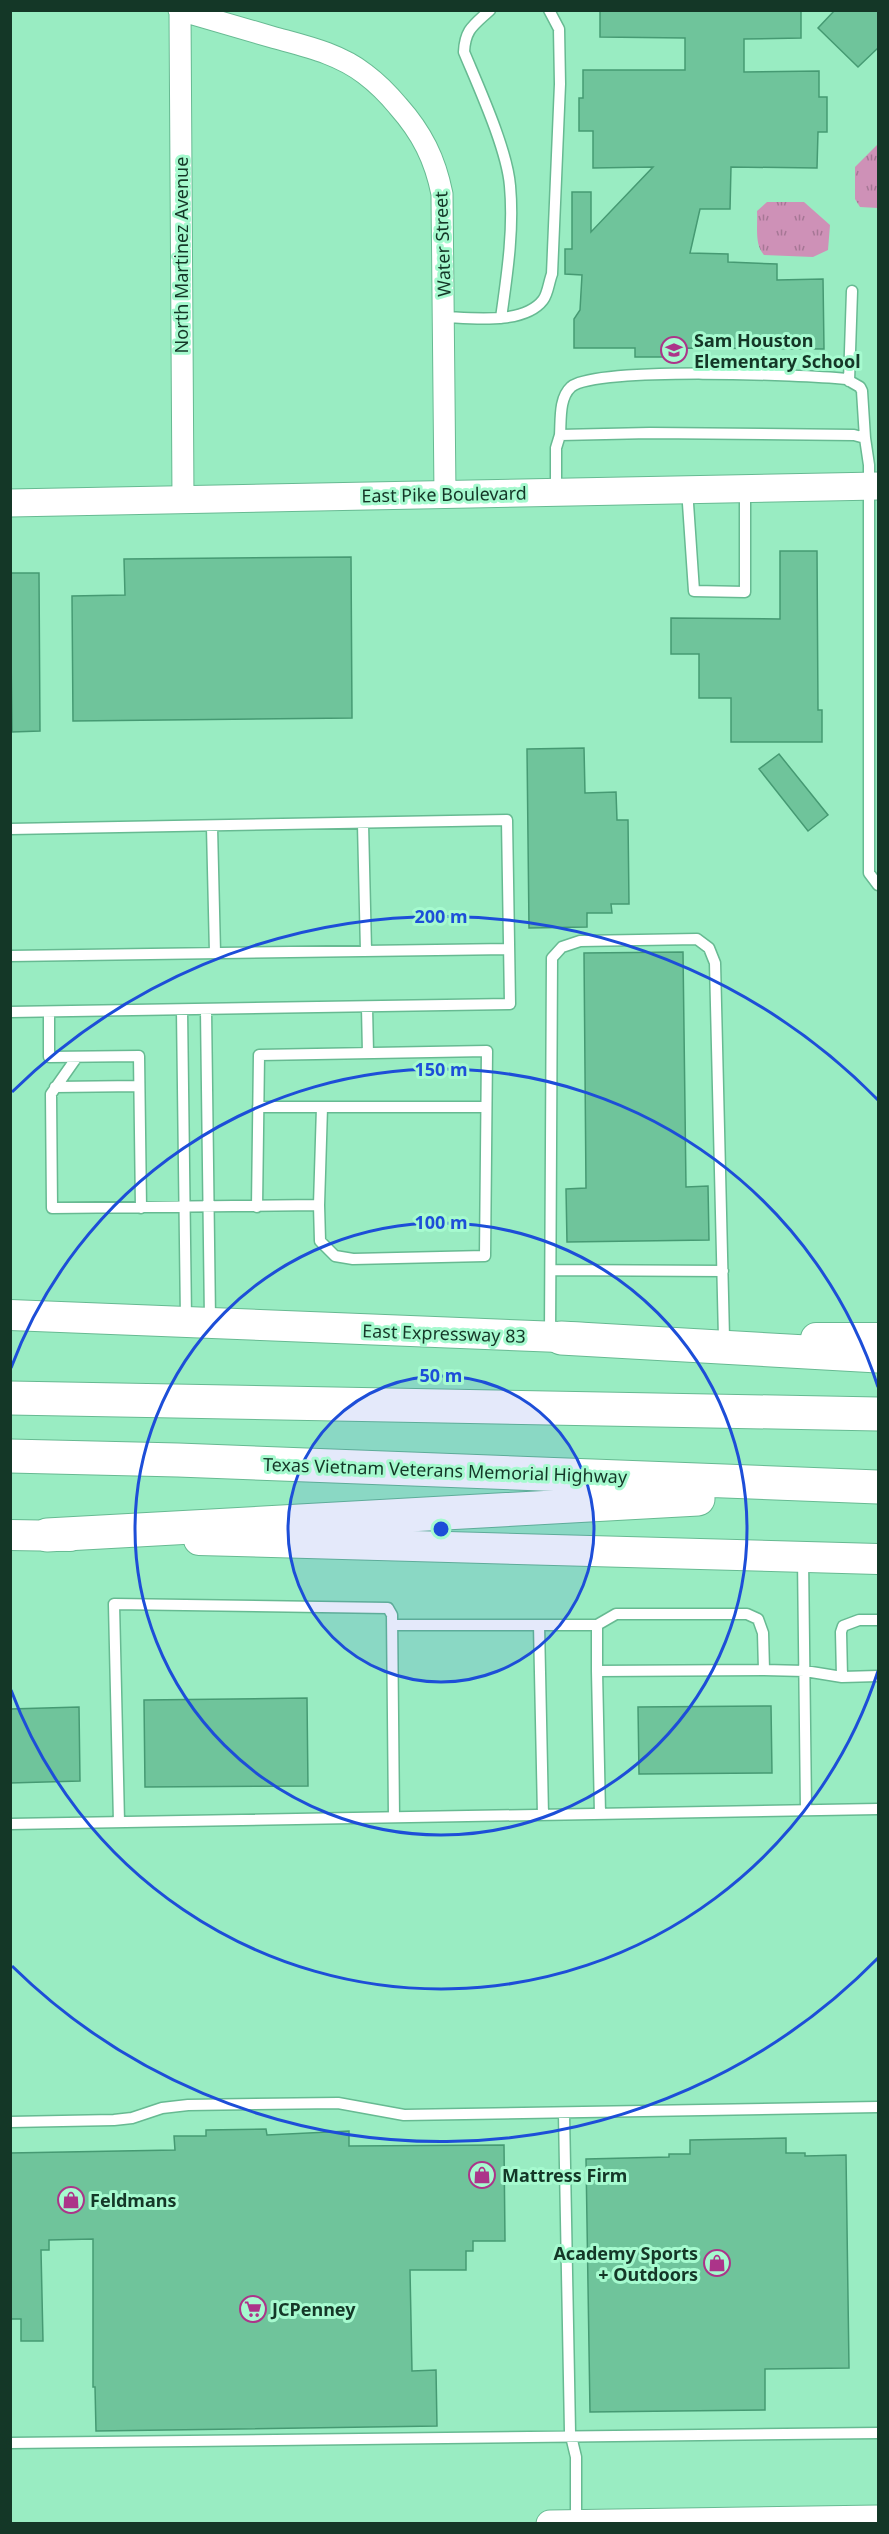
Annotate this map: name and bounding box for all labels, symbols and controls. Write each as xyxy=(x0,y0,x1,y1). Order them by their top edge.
street label: North Martinez Avenue xyxy=(169,157,193,353)
street label: Water Street xyxy=(428,190,456,297)
place label: Sam Houston Elementary School xyxy=(694,328,861,373)
school or university icon: Sam Houston Elementary School xyxy=(659,335,689,365)
street label: East Pike Boulevard xyxy=(361,481,527,507)
text: 200 m xyxy=(414,904,468,928)
text: 150 m xyxy=(414,1057,468,1081)
text: 100 m xyxy=(414,1210,468,1234)
street label: East Expressway 83 xyxy=(362,1318,526,1348)
text: 50 m xyxy=(420,1363,462,1387)
street label: Texas Vietnam Veterans Memorial Highway xyxy=(262,1452,628,1488)
centre of rings xyxy=(431,1519,451,1539)
shop icon: Mattress Firm xyxy=(467,2160,497,2190)
place label: Mattress Firm xyxy=(502,2163,627,2187)
shop icon: Feldmans xyxy=(56,2185,86,2215)
place label: Feldmans xyxy=(90,2188,176,2212)
place label: Academy Sports + Outdoors xyxy=(553,2241,698,2286)
shop icon: Academy Sports + Outdoors xyxy=(702,2248,732,2278)
supermarket icon: JCPenney xyxy=(238,2294,268,2324)
place label: JCPenney xyxy=(270,2297,356,2321)

